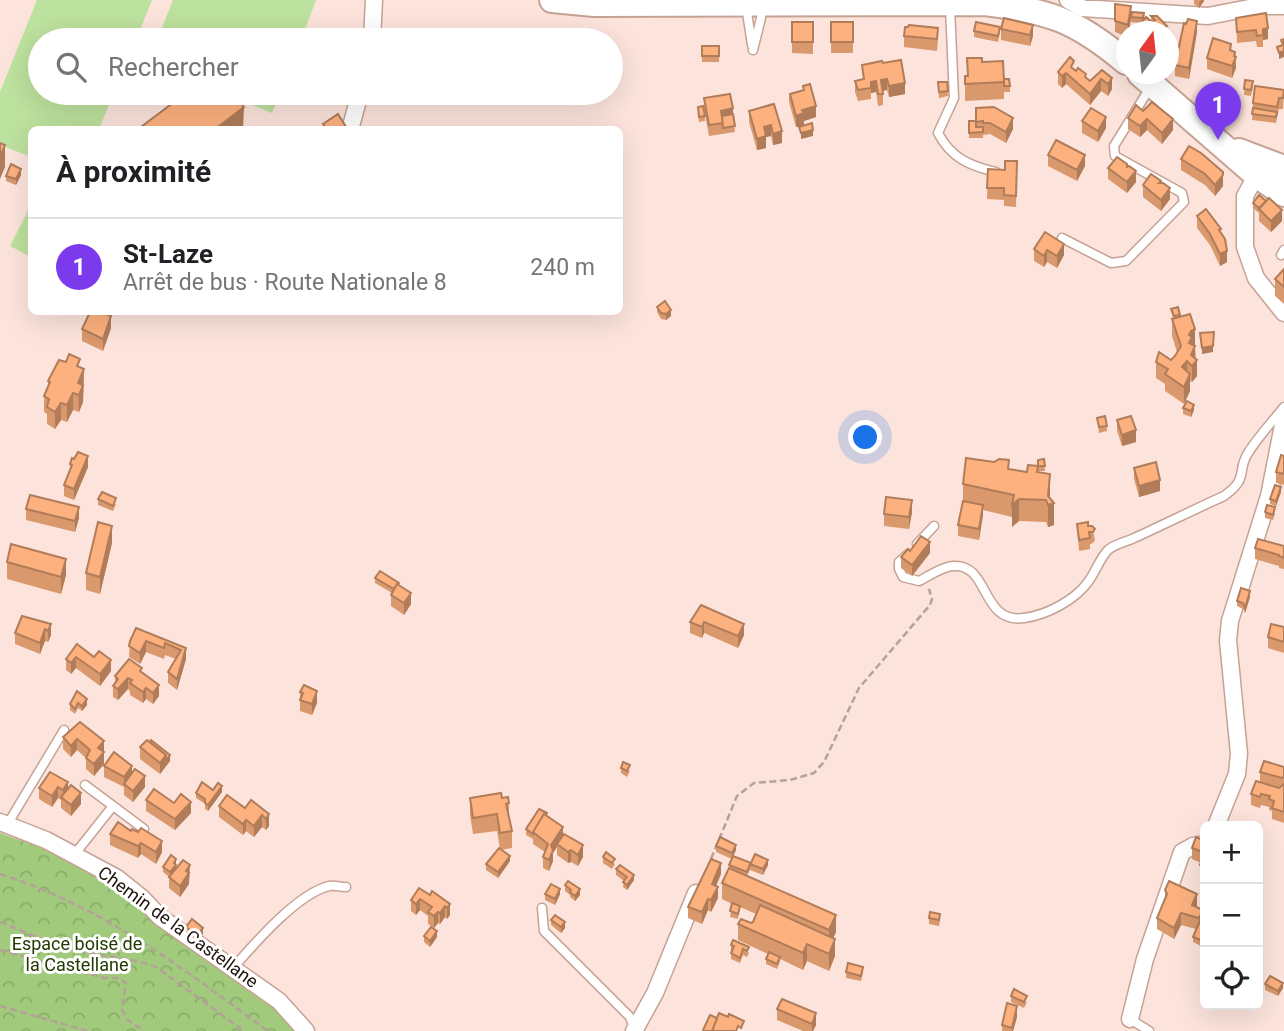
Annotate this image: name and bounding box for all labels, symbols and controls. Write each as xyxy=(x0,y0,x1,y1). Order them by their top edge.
north arrow xyxy=(1116,21,1179,84)
search box xyxy=(28,28,623,105)
icon: search xyxy=(52,48,90,86)
text: Rechercher xyxy=(108,52,239,82)
pin: 1 xyxy=(1195,82,1241,140)
text: À proximité xyxy=(56,154,211,189)
text: St-Laze xyxy=(123,239,213,269)
text: 1 xyxy=(72,254,86,281)
text: 240 m xyxy=(530,254,595,281)
text: Arrêt de bus · Route Nationale 8 xyxy=(123,269,447,296)
your location xyxy=(848,420,882,454)
map controls xyxy=(1200,821,1263,1010)
button: + xyxy=(1200,821,1263,884)
street label: Chemin de la Castellane xyxy=(94,861,262,992)
button: − xyxy=(1200,884,1263,947)
park label: Espace boisé de la Castellane xyxy=(12,933,142,975)
button: locate xyxy=(1200,947,1263,1010)

